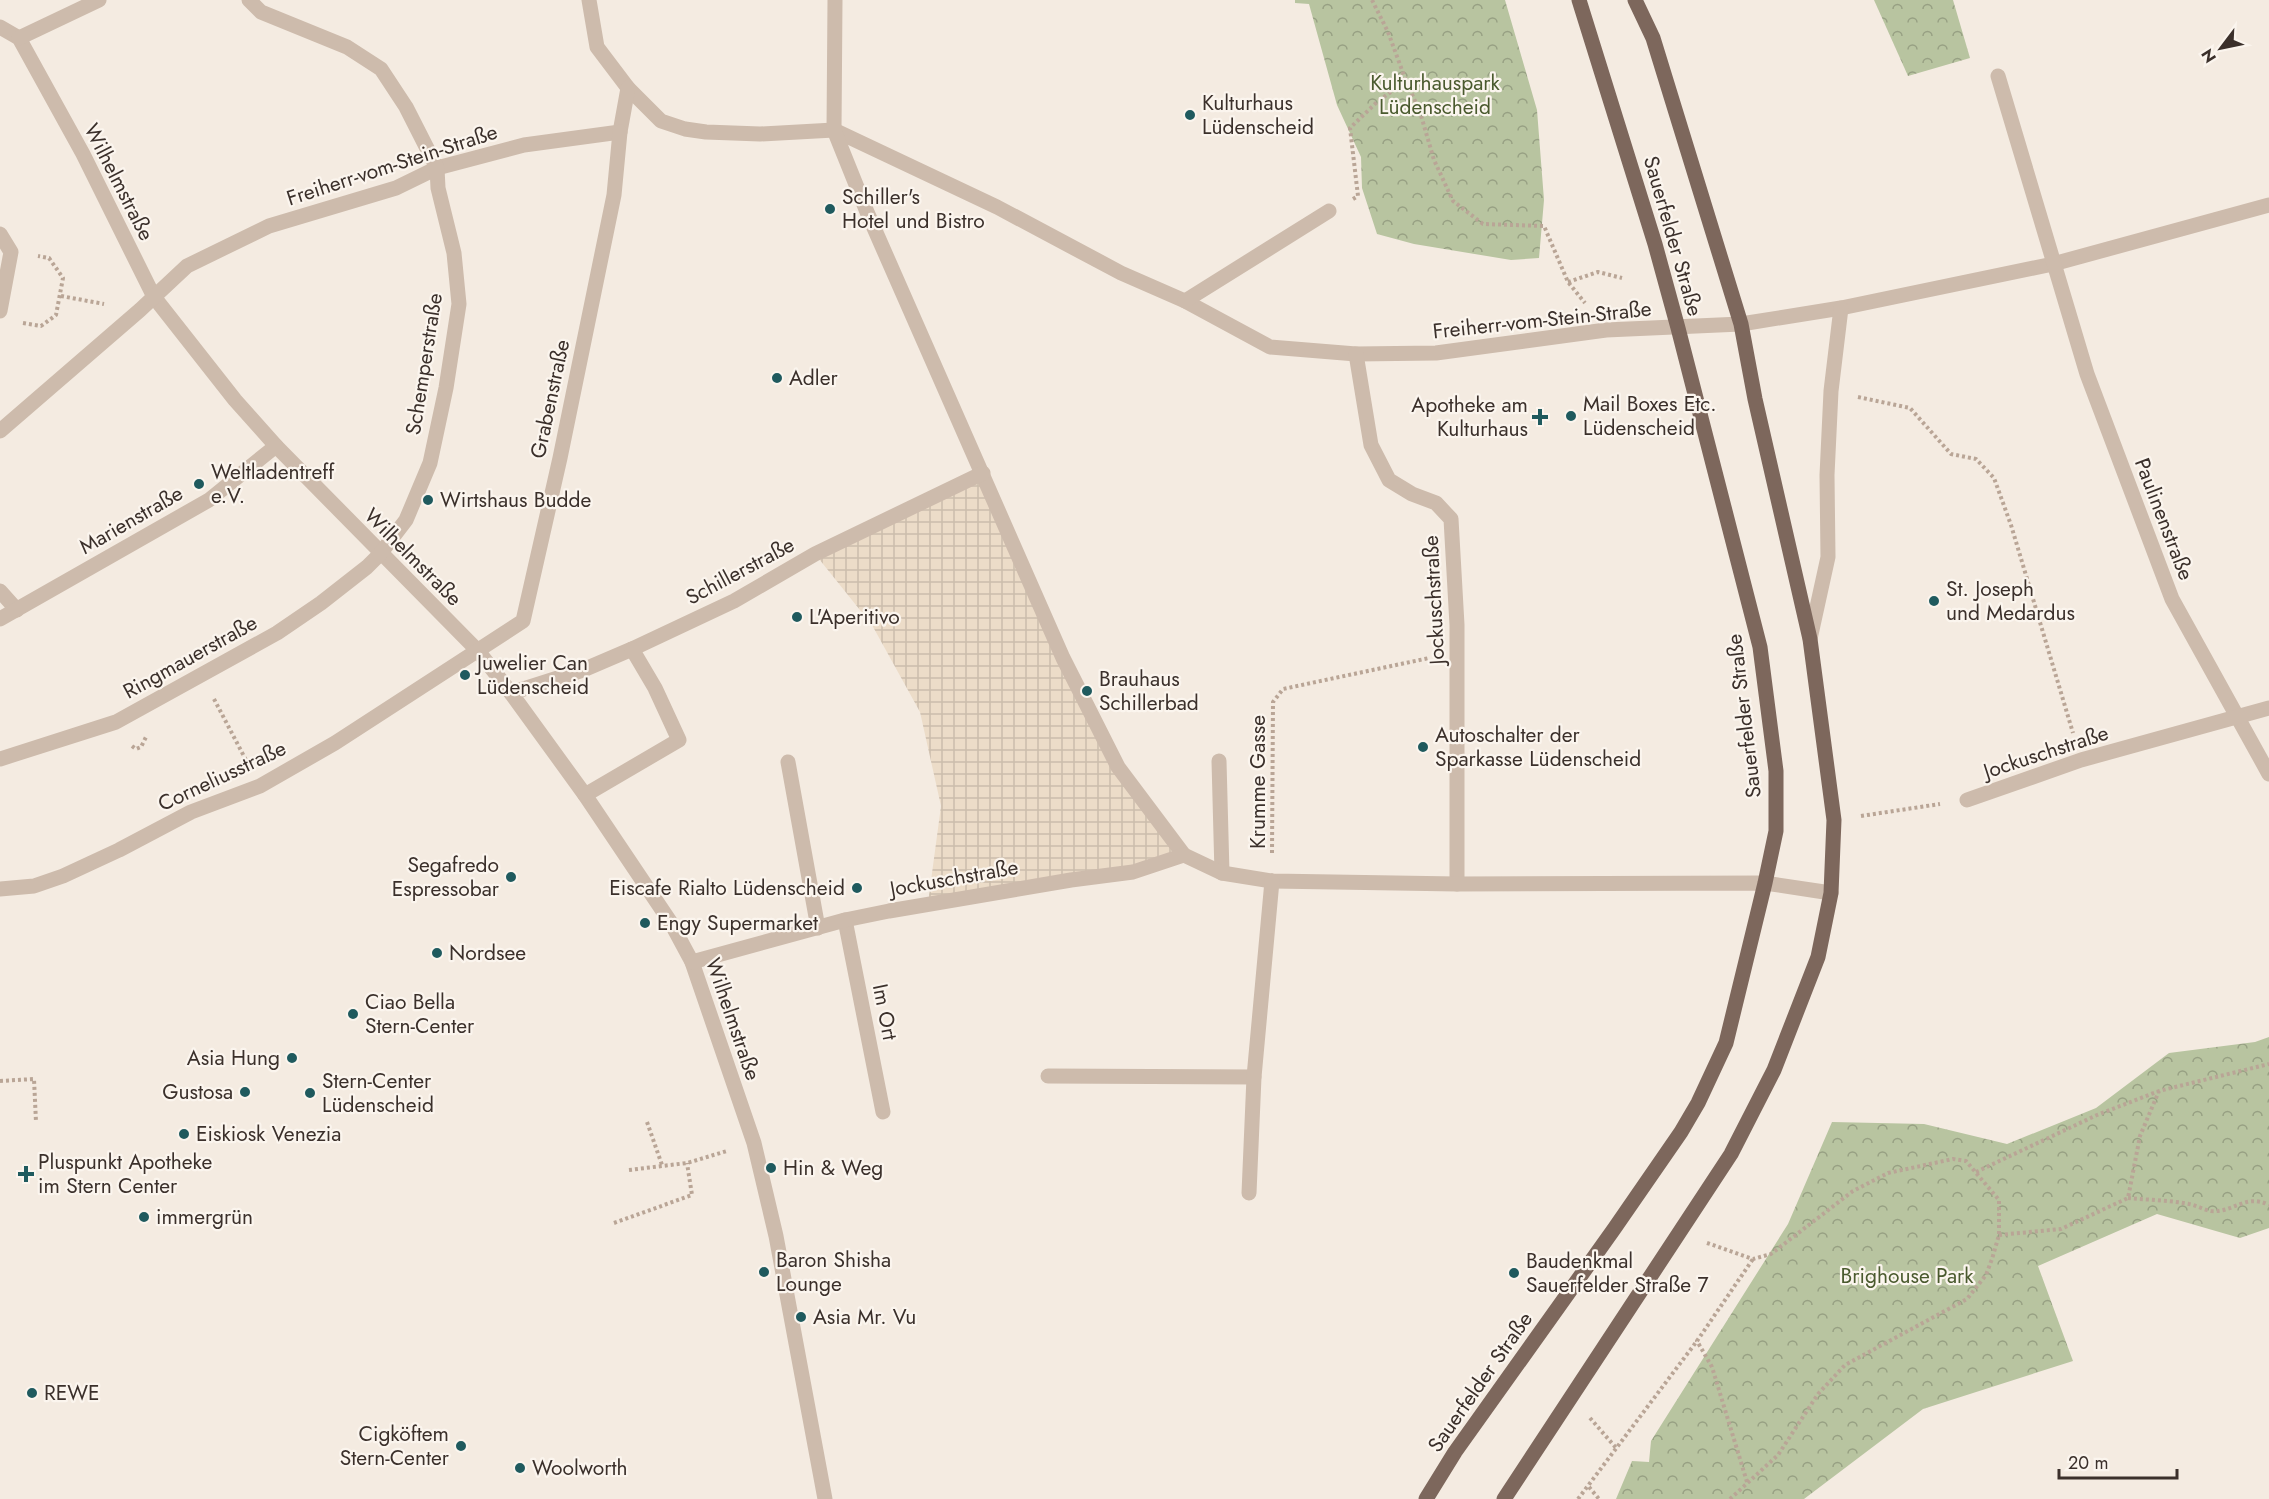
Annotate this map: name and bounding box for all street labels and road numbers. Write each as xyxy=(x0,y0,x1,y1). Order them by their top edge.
street label: Freiherr-vom-Stein-Straße xyxy=(283,117,501,213)
street label: Wilhelmstraße xyxy=(77,118,161,246)
street label: Sauerfelder Straße xyxy=(1636,153,1710,320)
street label: Schemperstraße xyxy=(398,291,450,437)
street label: Freiherr-vom-Stein-Straße xyxy=(1431,294,1653,346)
street label: Grabenstraße xyxy=(523,337,577,461)
street label: Paulinenstraße xyxy=(2127,454,2201,585)
street label: Marienstraße xyxy=(74,478,188,562)
street label: Wilhelmstraße xyxy=(357,501,469,613)
street label: Schillerstraße xyxy=(680,530,800,612)
street label: Jockuschstraße xyxy=(1416,534,1453,669)
street label: Ringmauerstraße xyxy=(117,608,263,706)
street label: Sauerfelder Straße xyxy=(1719,632,1769,800)
street label: Krumme Gasse xyxy=(1243,715,1273,849)
street label: Jockuschstraße xyxy=(1977,718,2112,787)
street label: Corneliusstraße xyxy=(153,733,291,819)
street label: Jockuschstraße xyxy=(885,852,1021,905)
street label: Wilhelmstraße xyxy=(698,954,768,1084)
street label: Im Ort xyxy=(865,981,905,1043)
street label: Sauerfelder Straße xyxy=(1420,1306,1540,1458)

